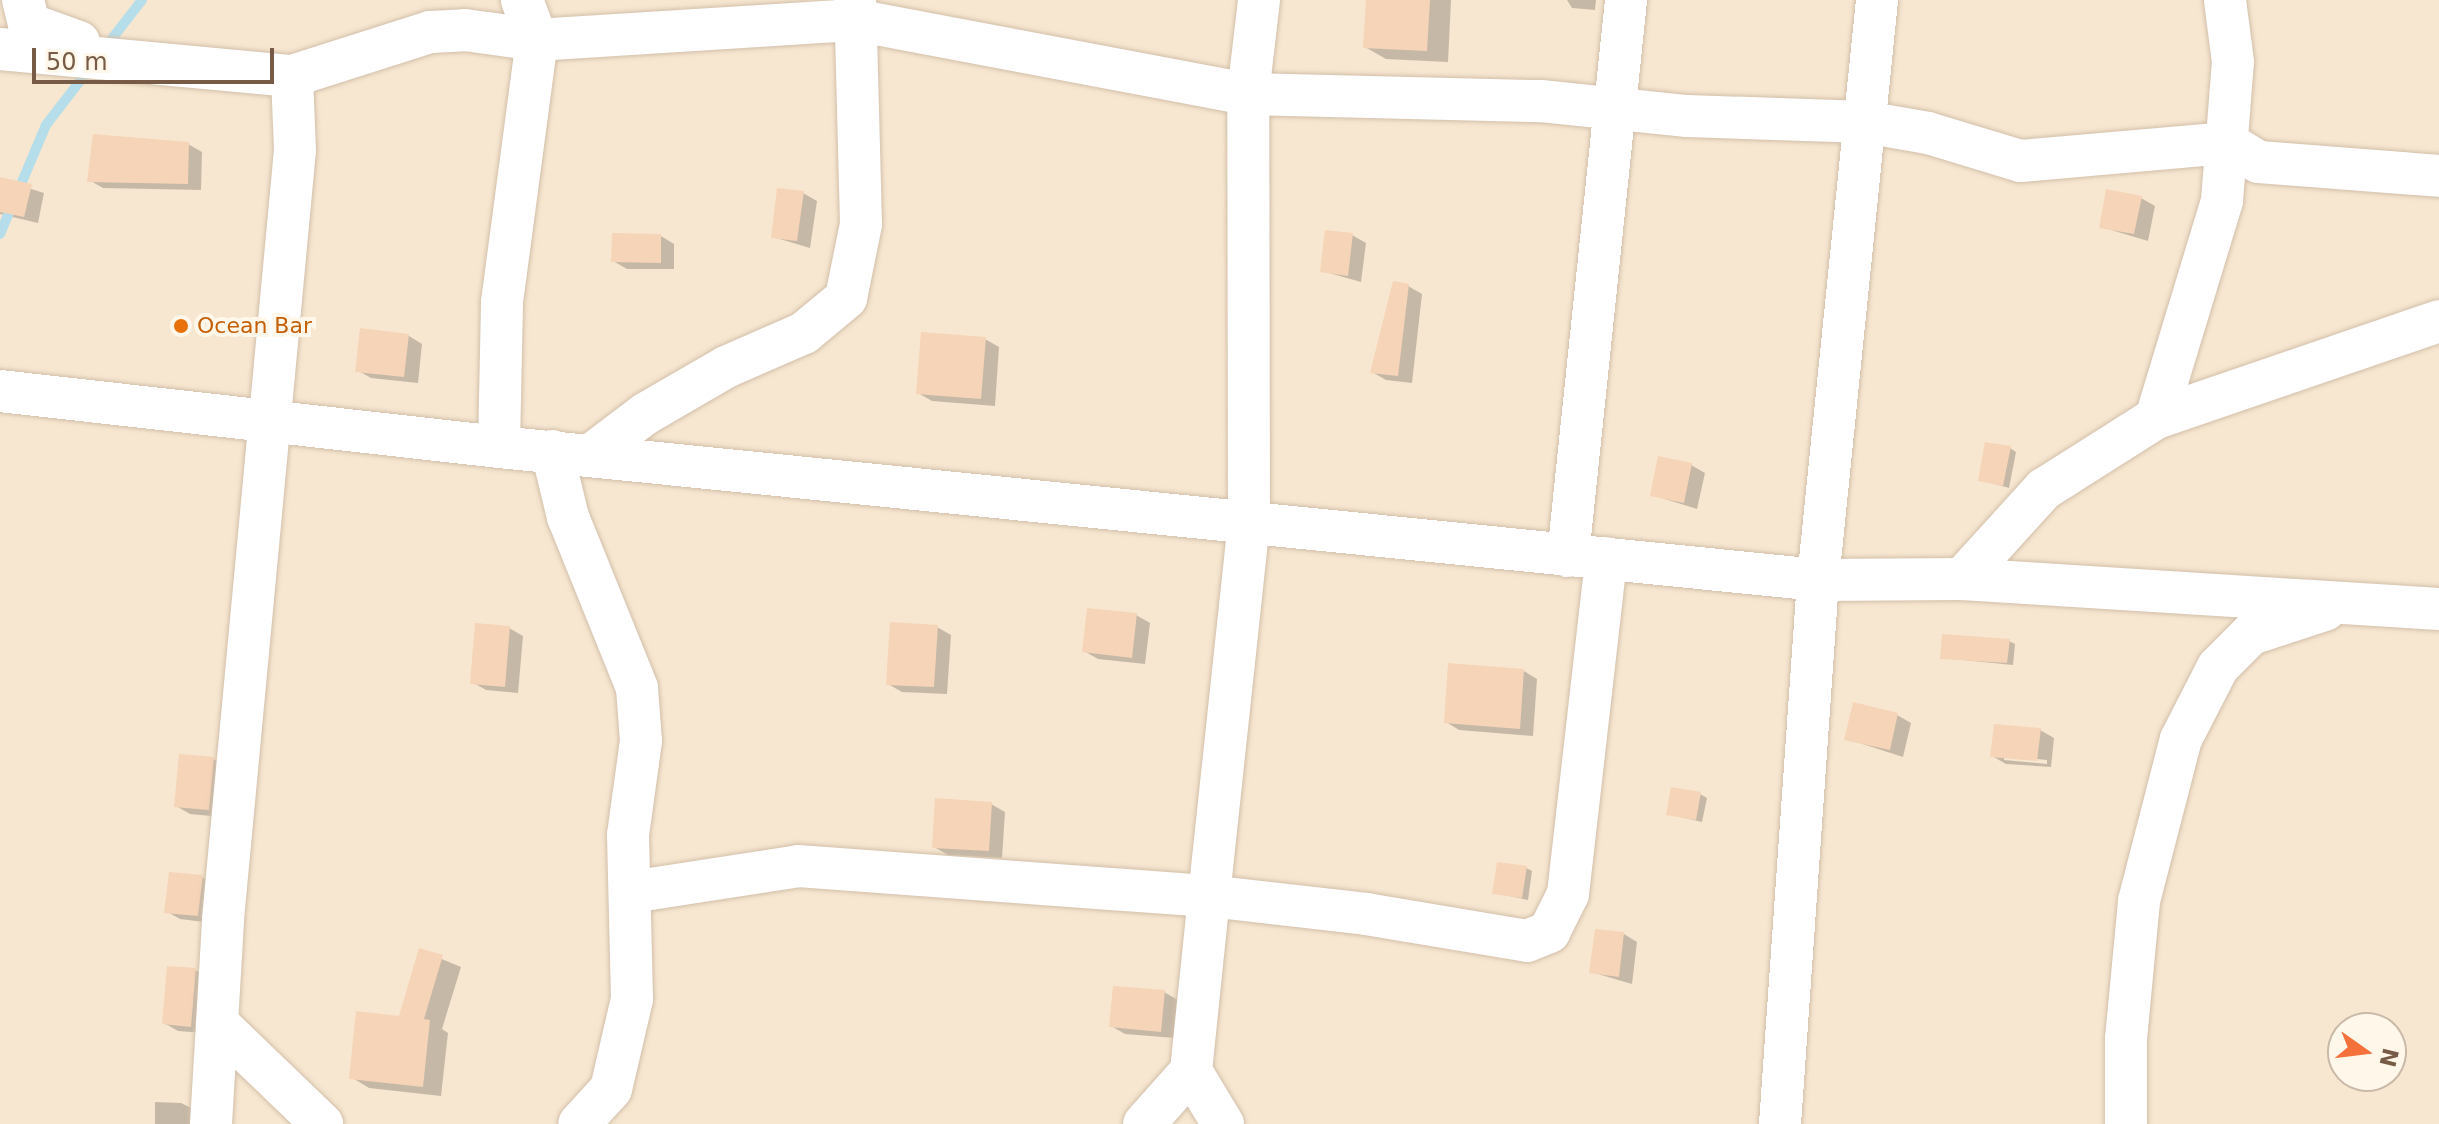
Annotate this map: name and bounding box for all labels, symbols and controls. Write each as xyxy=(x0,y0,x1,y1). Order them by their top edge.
scale bar xyxy=(36,32,278,82)
text: 50 m xyxy=(46,48,108,76)
place label: Ocean Bar xyxy=(197,313,312,339)
marker: Ocean Bar xyxy=(172,317,190,335)
north arrow xyxy=(2327,1012,2407,1092)
text: N xyxy=(2374,1045,2403,1069)

